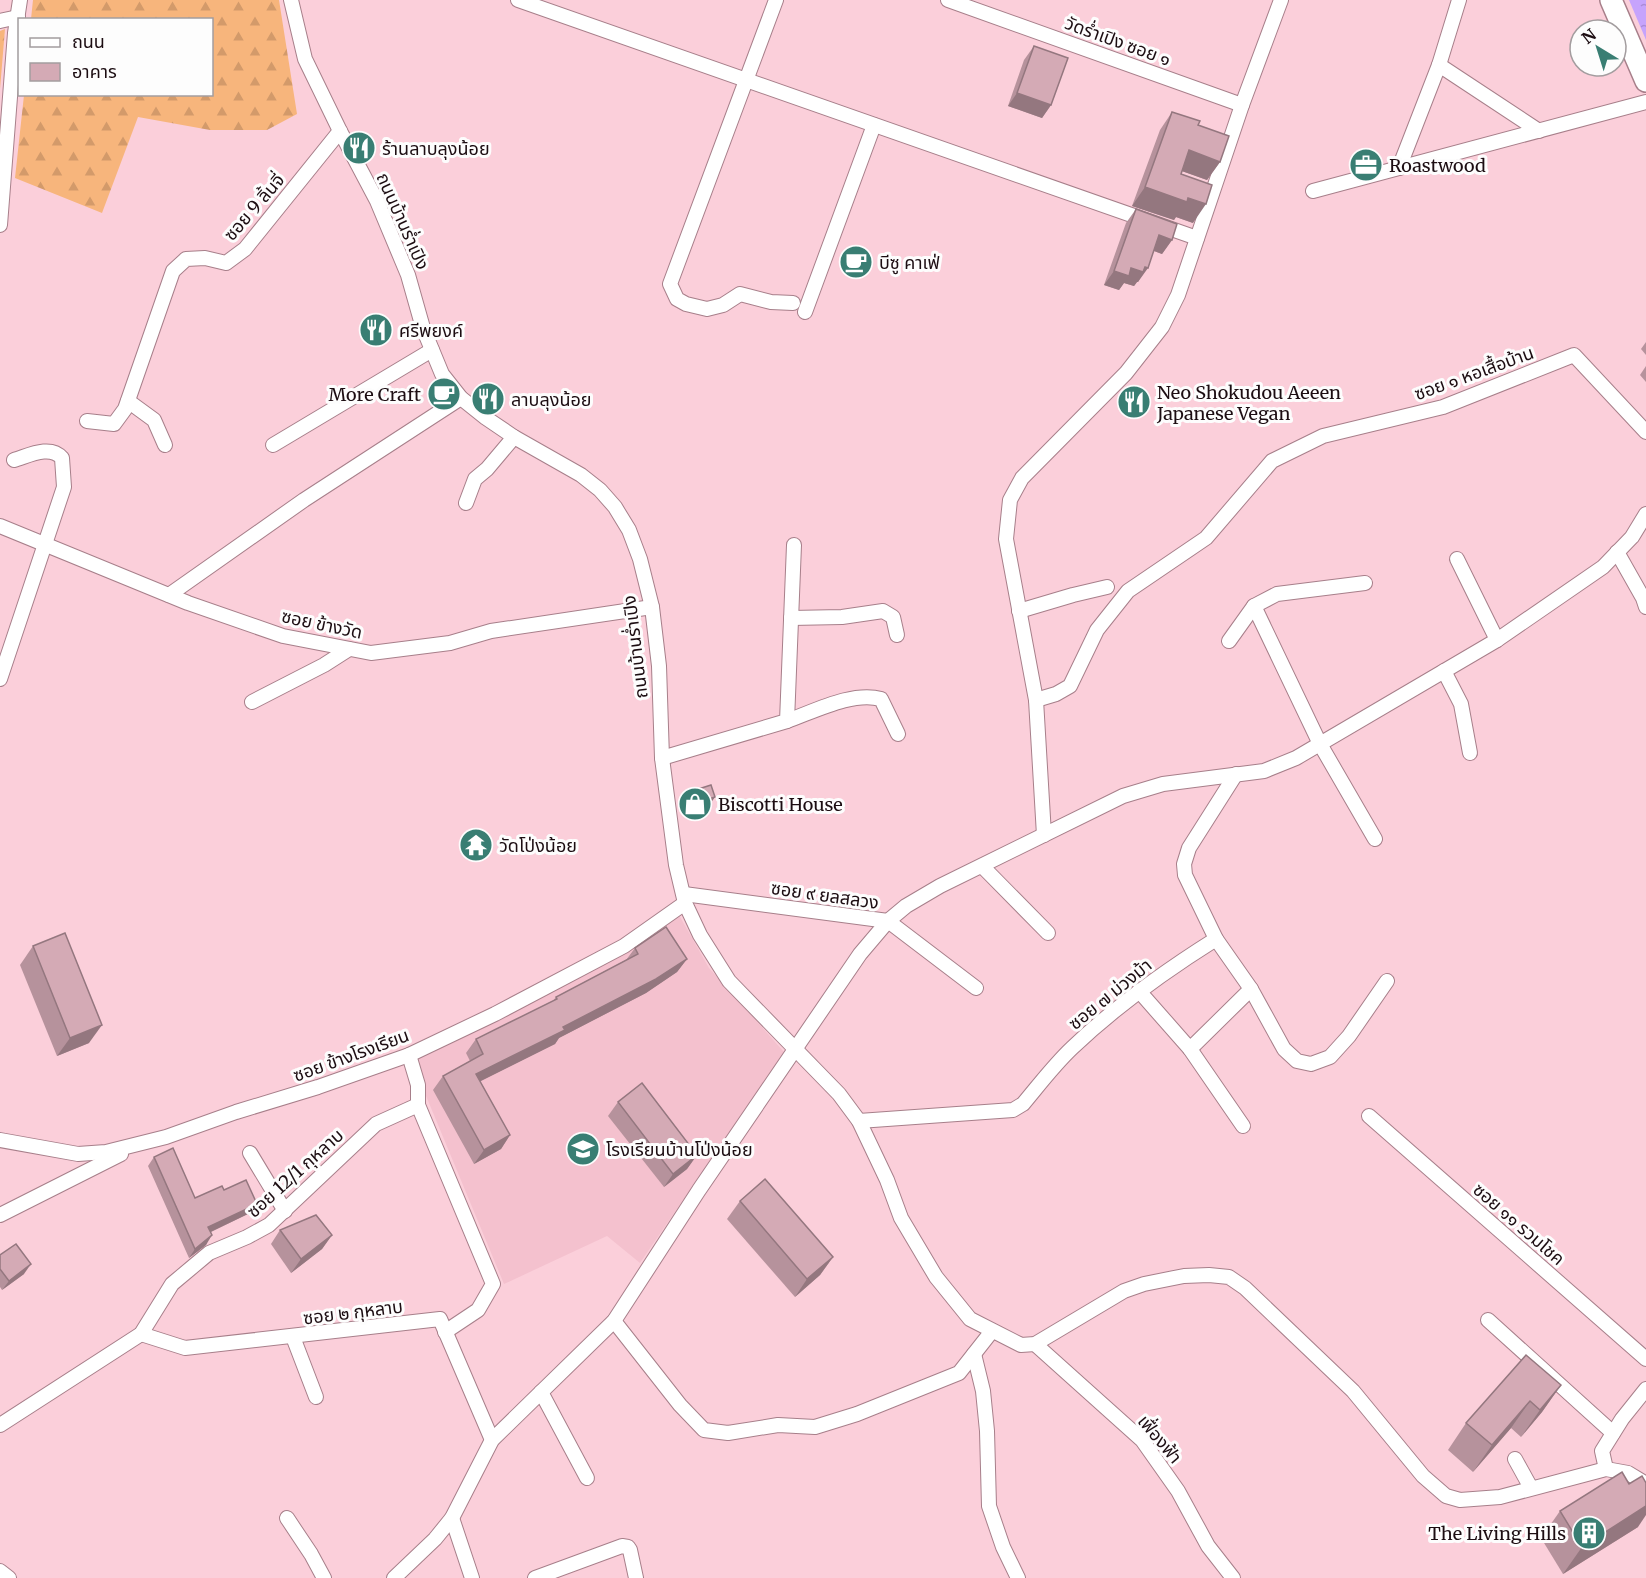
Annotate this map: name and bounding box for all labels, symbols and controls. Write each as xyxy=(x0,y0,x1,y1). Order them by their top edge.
street label: วัดร่ำเปิง ซอย ๑ xyxy=(1062,10,1174,71)
legend xyxy=(18,18,213,96)
north arrow xyxy=(1568,18,1628,78)
text: N xyxy=(1578,24,1600,48)
text: ถนน xyxy=(72,30,105,53)
text: อาคาร xyxy=(72,60,117,83)
restaurant icon: ร้านลาบลุงน้อย xyxy=(341,130,377,166)
place label: ร้านลาบลุงน้อย xyxy=(382,137,490,160)
office icon: Roastwood xyxy=(1348,147,1384,183)
place label: Roastwood xyxy=(1389,154,1486,177)
street label: ซอย 9 ลิ้นจี่ xyxy=(218,168,289,245)
street label: ถนนบ้านร่ำเปิง xyxy=(371,168,436,273)
cafe icon: บีซู คาเฟ่ xyxy=(838,244,874,280)
place label: บีซู คาเฟ่ xyxy=(879,251,940,275)
restaurant icon: ศรีพยงค์ xyxy=(358,312,394,348)
place label: ศรีพยงค์ xyxy=(399,319,463,342)
street label: ซอย ๑ หอเสื้อบ้าน xyxy=(1411,340,1537,405)
cafe icon: More Craft xyxy=(426,376,462,412)
restaurant icon: ลาบลุงน้อย xyxy=(470,381,506,417)
place label: Neo Shokudou Aeeen Japanese Vegan xyxy=(1156,381,1341,425)
place label: More Craft xyxy=(328,383,421,406)
restaurant icon: Neo Shokudou Aeeen Japanese Vegan xyxy=(1116,384,1152,420)
place label: ลาบลุงน้อย xyxy=(511,388,591,411)
street label: ถนนบ้านร่ำเปิง xyxy=(616,594,653,700)
street label: ซอย ข้างวัด xyxy=(279,604,365,644)
shop icon: Biscotti House xyxy=(677,786,713,822)
place label: Biscotti House xyxy=(718,793,843,816)
temple icon: วัดโป่งน้อย xyxy=(458,827,494,863)
place label: วัดโป่งน้อย xyxy=(499,834,577,857)
street label: ซอย ๙ ยลสลวง xyxy=(770,876,880,914)
street label: ซอย ๗ ม่วงม้า xyxy=(1064,953,1156,1035)
street label: ซอย ข้างโรงเรียน xyxy=(290,1023,412,1087)
street label: ซอย 12/1 กุหลาบ xyxy=(242,1124,348,1222)
school or university icon: โรงเรียนบ้านโป่งน้อย xyxy=(565,1131,601,1167)
place label: โรงเรียนบ้านโป่งน้อย xyxy=(606,1138,753,1161)
street label: ซอย ๑๑ รวมโชค xyxy=(1468,1178,1570,1270)
street label: ซอย ๒ กุหลาบ xyxy=(302,1294,404,1330)
street label: เฟื่องฟ้า xyxy=(1133,1409,1188,1468)
building icon: The Living Hills xyxy=(1571,1515,1607,1551)
place label: The Living Hills xyxy=(1428,1522,1566,1545)

